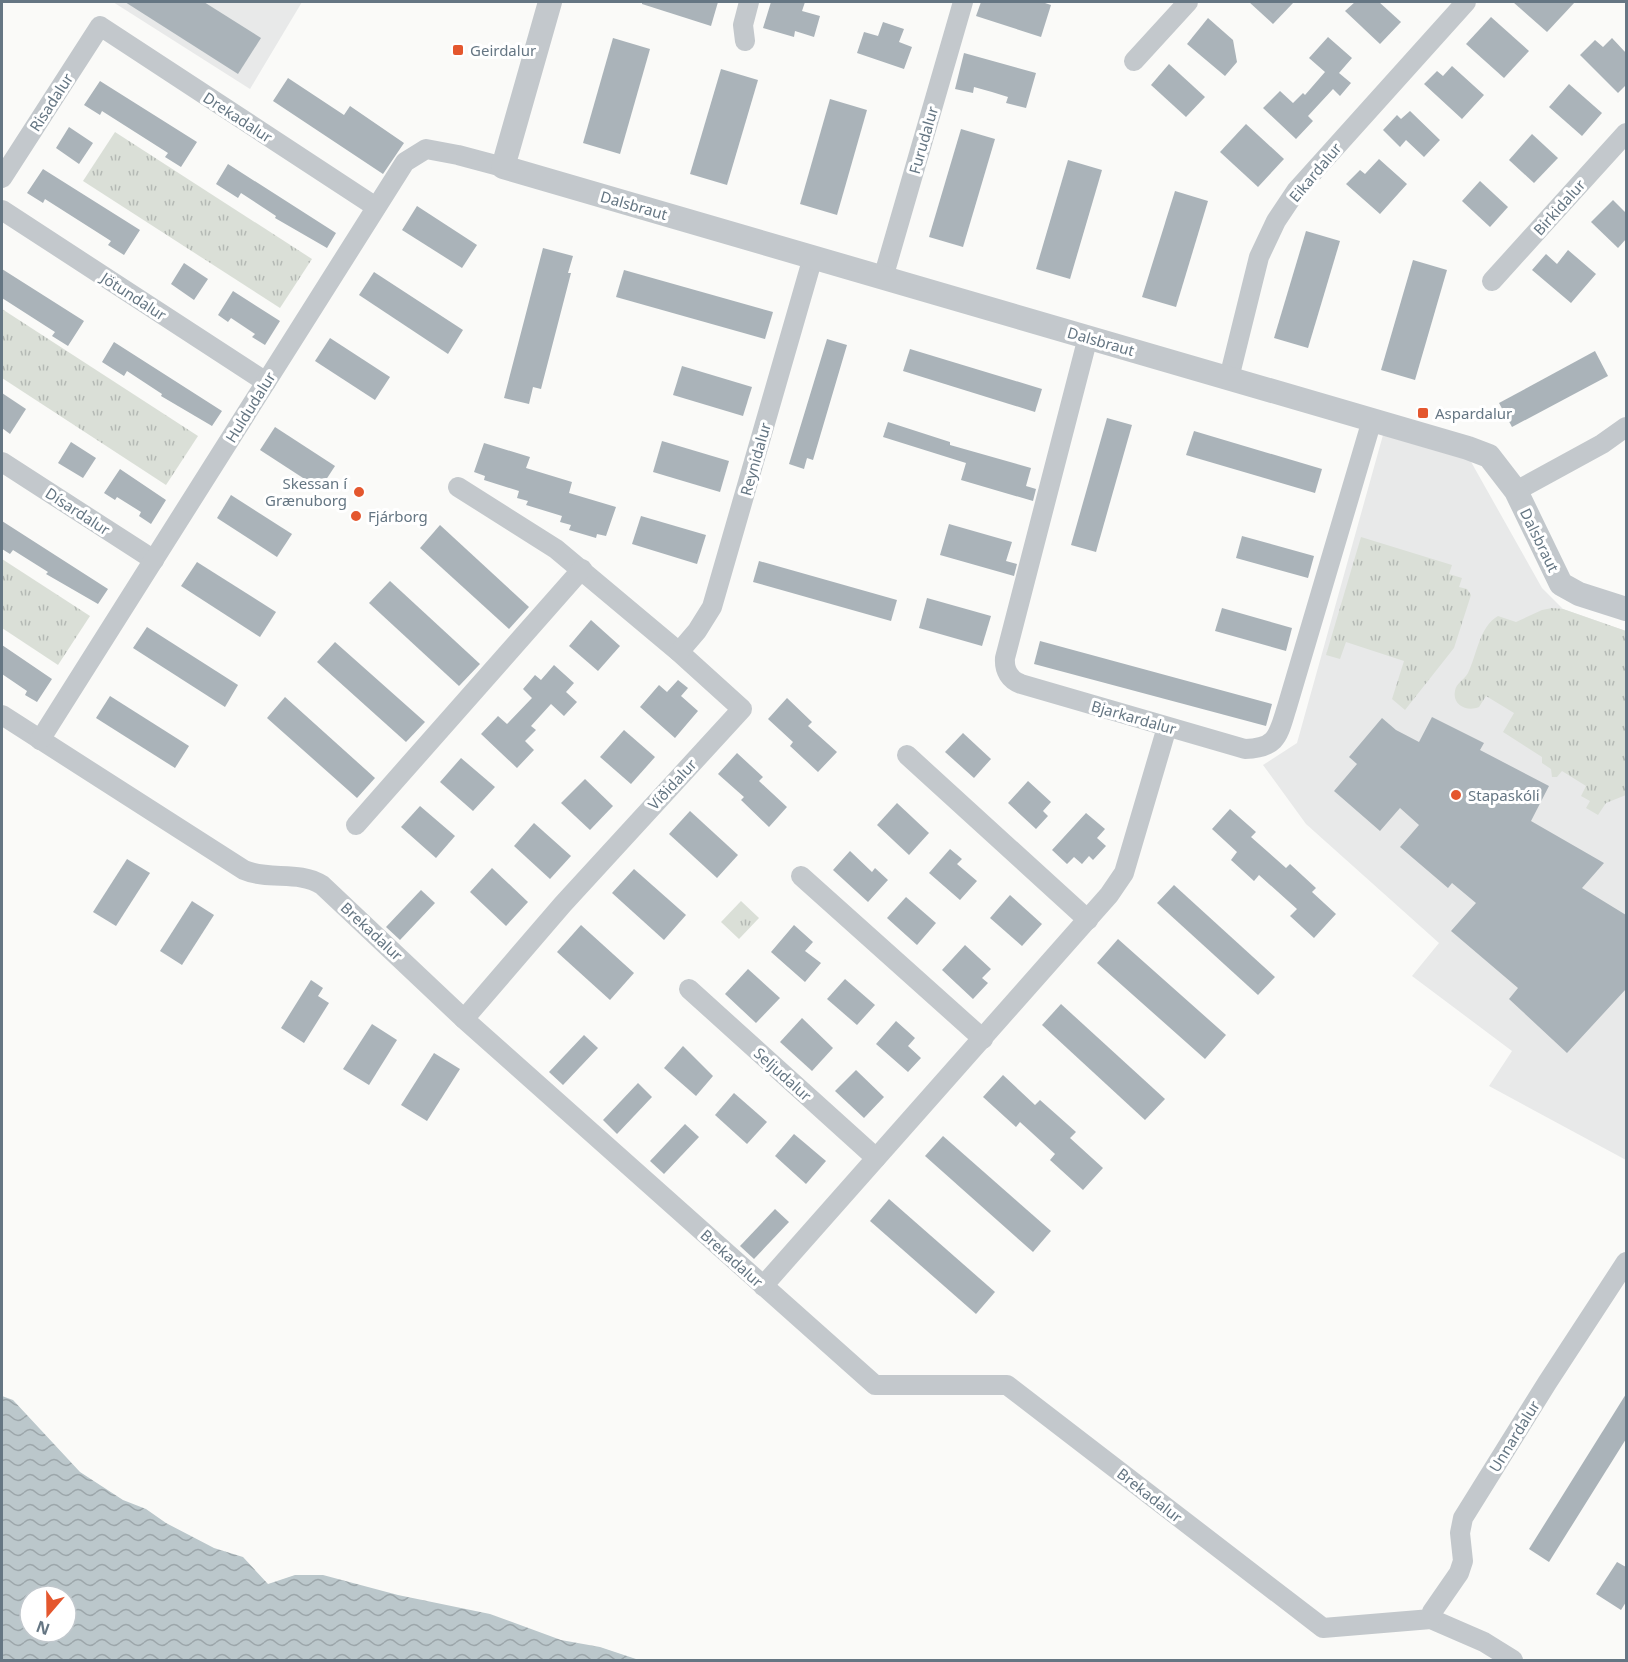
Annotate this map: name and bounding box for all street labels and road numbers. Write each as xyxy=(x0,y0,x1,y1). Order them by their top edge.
street label: Risadalur xyxy=(25,69,77,135)
street label: Drekadalur xyxy=(200,87,276,147)
street label: Furudalur xyxy=(904,104,942,176)
street label: Eikardalur xyxy=(1284,138,1346,206)
street label: Birkidalur xyxy=(1529,175,1589,239)
street label: Dalsbraut xyxy=(598,186,670,224)
street label: Jötundalur xyxy=(96,266,171,325)
street label: Dalsbraut xyxy=(1065,322,1137,360)
street label: Huldudalur xyxy=(220,368,280,446)
street label: Reynidalur xyxy=(735,420,775,498)
street label: Dísardalur xyxy=(42,483,114,539)
street label: Dalsbraut xyxy=(1516,505,1564,576)
street label: Bjarkardalur xyxy=(1089,695,1179,739)
street label: Víðidalur xyxy=(643,754,701,814)
street label: Brekadalur xyxy=(337,897,407,965)
street label: Seljudalur xyxy=(750,1043,816,1105)
street label: Brekadalur xyxy=(697,1225,767,1291)
street label: Unnardalur xyxy=(1484,1396,1544,1476)
street label: Brekadalur xyxy=(1113,1463,1187,1527)

